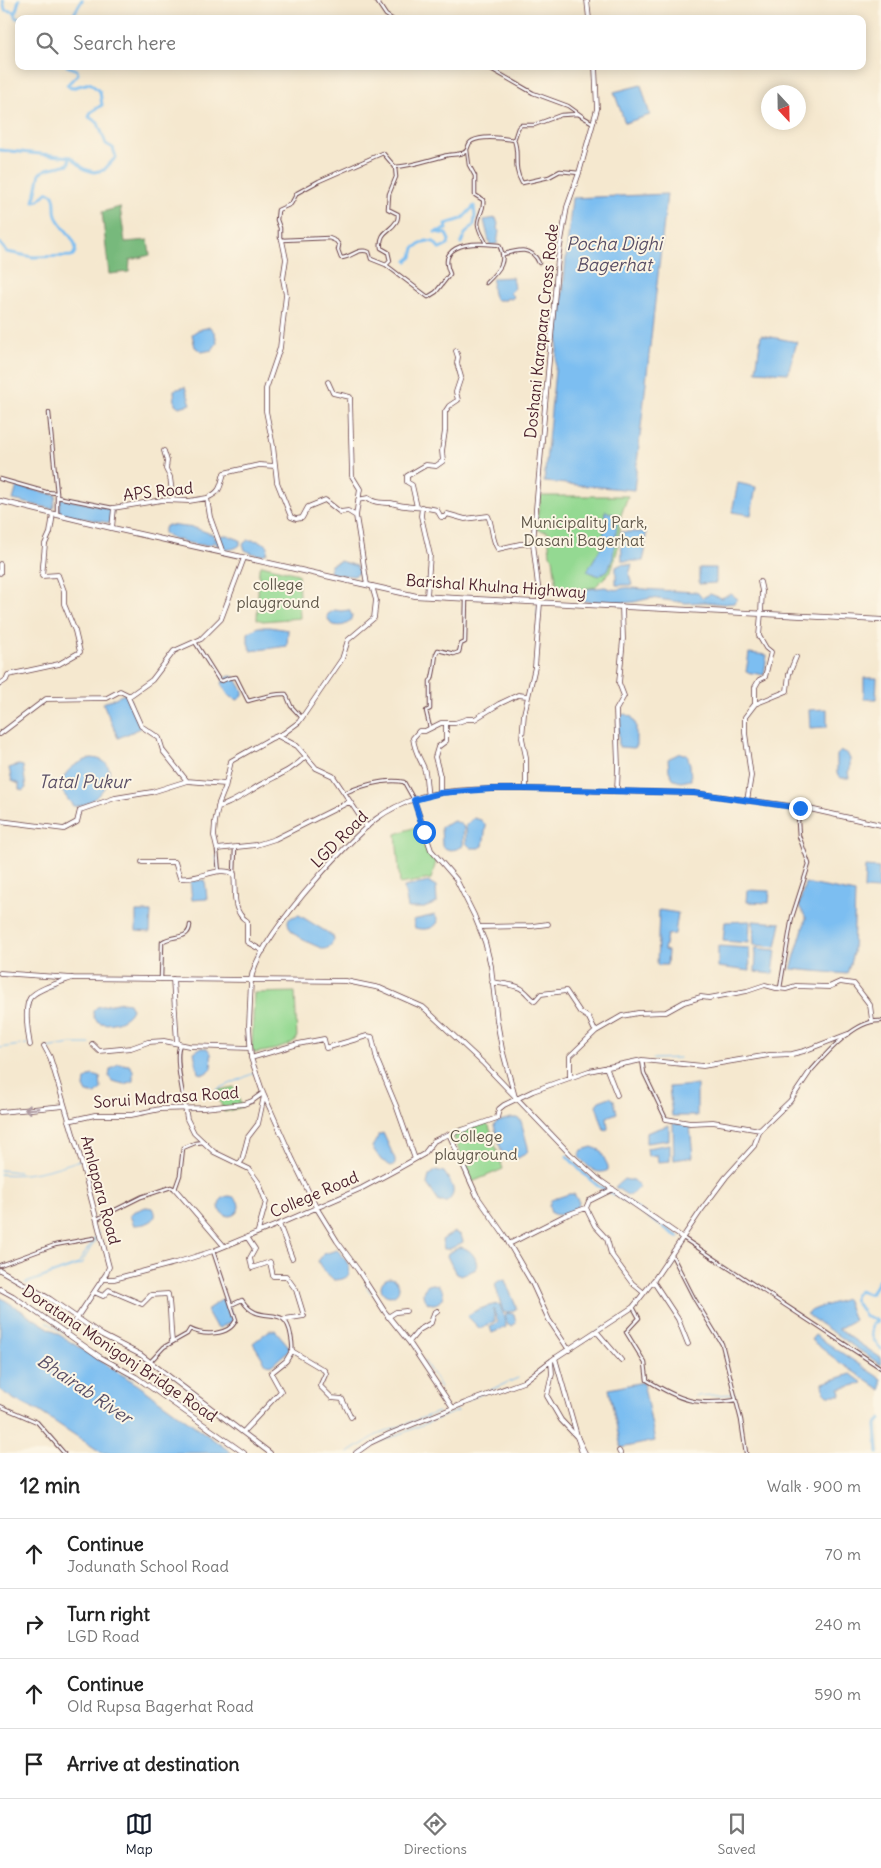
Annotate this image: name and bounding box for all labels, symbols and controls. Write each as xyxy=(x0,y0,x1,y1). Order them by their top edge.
search box xyxy=(15,15,866,70)
icon: search xyxy=(33,29,61,57)
text: Search here xyxy=(73,31,176,55)
north arrow xyxy=(761,85,806,130)
street label: Doshani Karapara Cross Rode xyxy=(520,223,562,439)
water label: Pocha Dighi Bagerhat xyxy=(566,232,664,276)
street label: APS Road xyxy=(122,477,194,505)
park label: Municipality Park, Dasani Bagerhat xyxy=(521,512,647,550)
street label: Barishal Khulna Highway xyxy=(405,570,587,602)
park label: college playground xyxy=(236,574,320,612)
water label: Tatal Pukur xyxy=(38,770,132,793)
route end xyxy=(789,797,812,820)
street label: LGD Road xyxy=(306,806,372,872)
route start xyxy=(413,821,436,844)
street label: Sorui Madrasa Road xyxy=(93,1082,239,1112)
one-way arrow xyxy=(24,1104,40,1114)
park label: College playground xyxy=(434,1126,518,1164)
street label: Amlapara Road xyxy=(77,1133,125,1247)
street label: College Road xyxy=(267,1166,361,1222)
street label: Doratana Monigonj Bridge Road xyxy=(19,1280,221,1426)
water label: Bhairab River xyxy=(33,1349,139,1431)
text: 12 min xyxy=(20,1472,80,1499)
text: Walk · 900 m xyxy=(767,1476,861,1496)
text: Continue xyxy=(67,1532,144,1556)
icon: ahead xyxy=(20,1540,48,1568)
text: 70 m xyxy=(825,1544,861,1564)
text: Jodunath School Road xyxy=(67,1556,229,1576)
text: Turn right xyxy=(67,1602,150,1626)
icon: right xyxy=(20,1610,48,1638)
text: 240 m xyxy=(815,1614,861,1634)
text: LGD Road xyxy=(67,1626,139,1646)
text: Continue xyxy=(67,1672,144,1696)
icon: ahead xyxy=(20,1680,48,1708)
text: 590 m xyxy=(814,1684,861,1704)
text: Old Rupsa Bagerhat Road xyxy=(67,1696,254,1716)
icon: arrive xyxy=(20,1750,48,1778)
text: Arrive at destination xyxy=(67,1752,240,1776)
tab: Map xyxy=(125,1810,153,1858)
tab: Directions xyxy=(404,1810,467,1858)
tab: Saved xyxy=(717,1810,756,1858)

